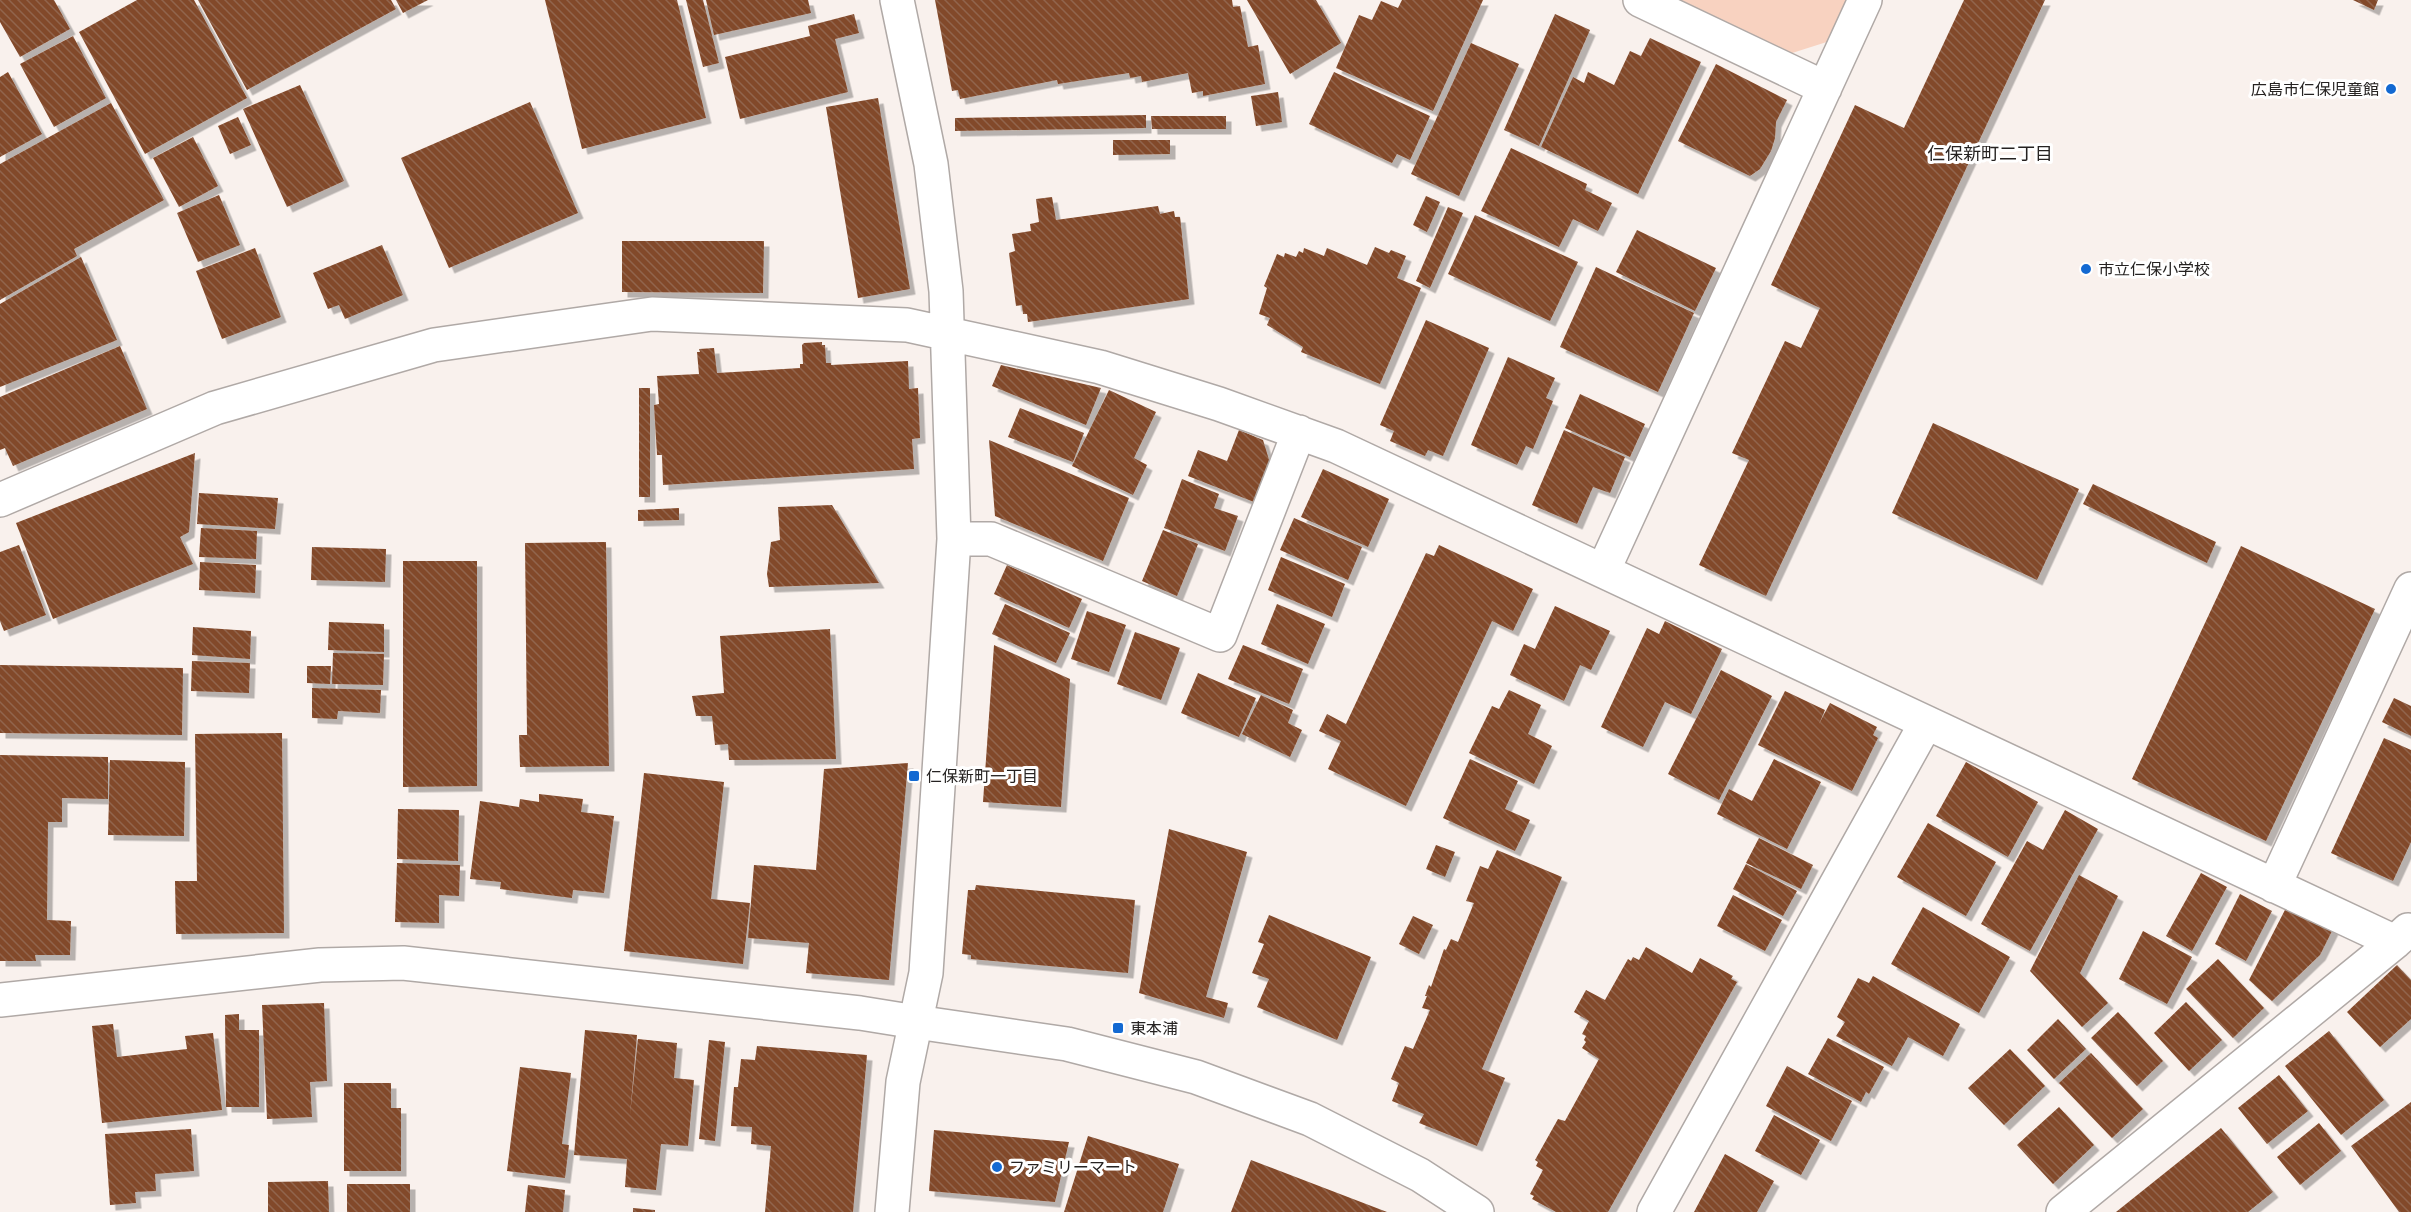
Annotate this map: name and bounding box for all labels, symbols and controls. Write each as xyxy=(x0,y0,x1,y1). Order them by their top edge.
place label: 広島市仁保児童館 xyxy=(2251,79,2379,98)
marker: 広島市仁保児童館 xyxy=(2384,82,2398,96)
district label: 仁保新町二丁目 xyxy=(1927,142,2053,164)
place label: 市立仁保小学校 xyxy=(2098,259,2210,278)
marker: 市立仁保小学校 xyxy=(2079,262,2093,276)
place label: 仁保新町一丁目 xyxy=(926,766,1038,785)
marker: 仁保新町一丁目 xyxy=(907,769,921,783)
place label: 東本浦 xyxy=(1130,1018,1178,1037)
marker: 東本浦 xyxy=(1111,1021,1125,1035)
place label: ファミリーマート xyxy=(1009,1157,1137,1176)
marker: ファミリーマート xyxy=(990,1160,1004,1174)

